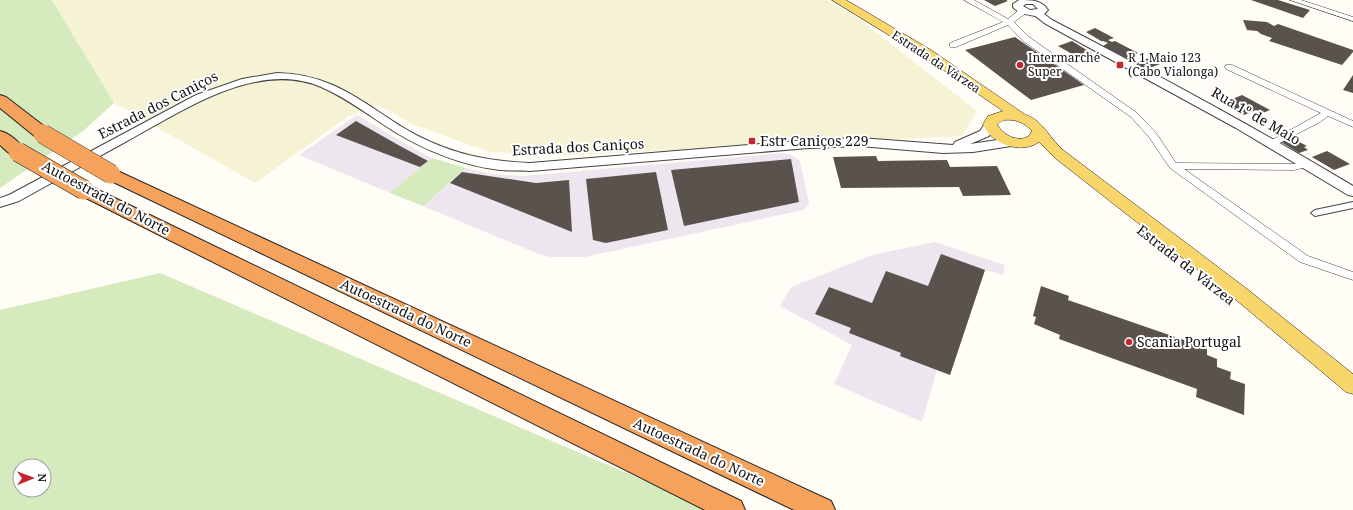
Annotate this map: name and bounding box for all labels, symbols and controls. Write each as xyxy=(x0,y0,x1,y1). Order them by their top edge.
street label: Estrada da Várzea xyxy=(889,26,984,97)
place label: Intermarché Super xyxy=(1028,49,1100,80)
place label: R 1 Maio 123 (Cabo Vialonga) xyxy=(1128,49,1218,80)
marker: Intermarché Super xyxy=(1015,60,1025,70)
marker: R 1 Maio 123 (Cabo Vialonga) xyxy=(1115,60,1125,70)
street label: Estrada dos Caniços xyxy=(95,66,221,143)
street label: Rua 1º de Maio xyxy=(1208,82,1304,149)
place label: Estr Caniços 229 xyxy=(760,131,869,150)
street label: Estrada dos Caniços xyxy=(511,134,644,159)
marker: Estr Caniços 229 xyxy=(747,136,757,146)
street label: Autoestrada do Norte xyxy=(39,156,174,239)
street label: Estrada da Várzea xyxy=(1133,220,1240,309)
street label: Autoestrada do Norte xyxy=(338,274,475,351)
place label: Scania Portugal xyxy=(1137,332,1242,351)
marker: Scania Portugal xyxy=(1124,337,1134,347)
street label: Autoestrada do Norte xyxy=(631,413,768,490)
north arrow xyxy=(12,458,52,498)
text: N xyxy=(35,473,50,483)

